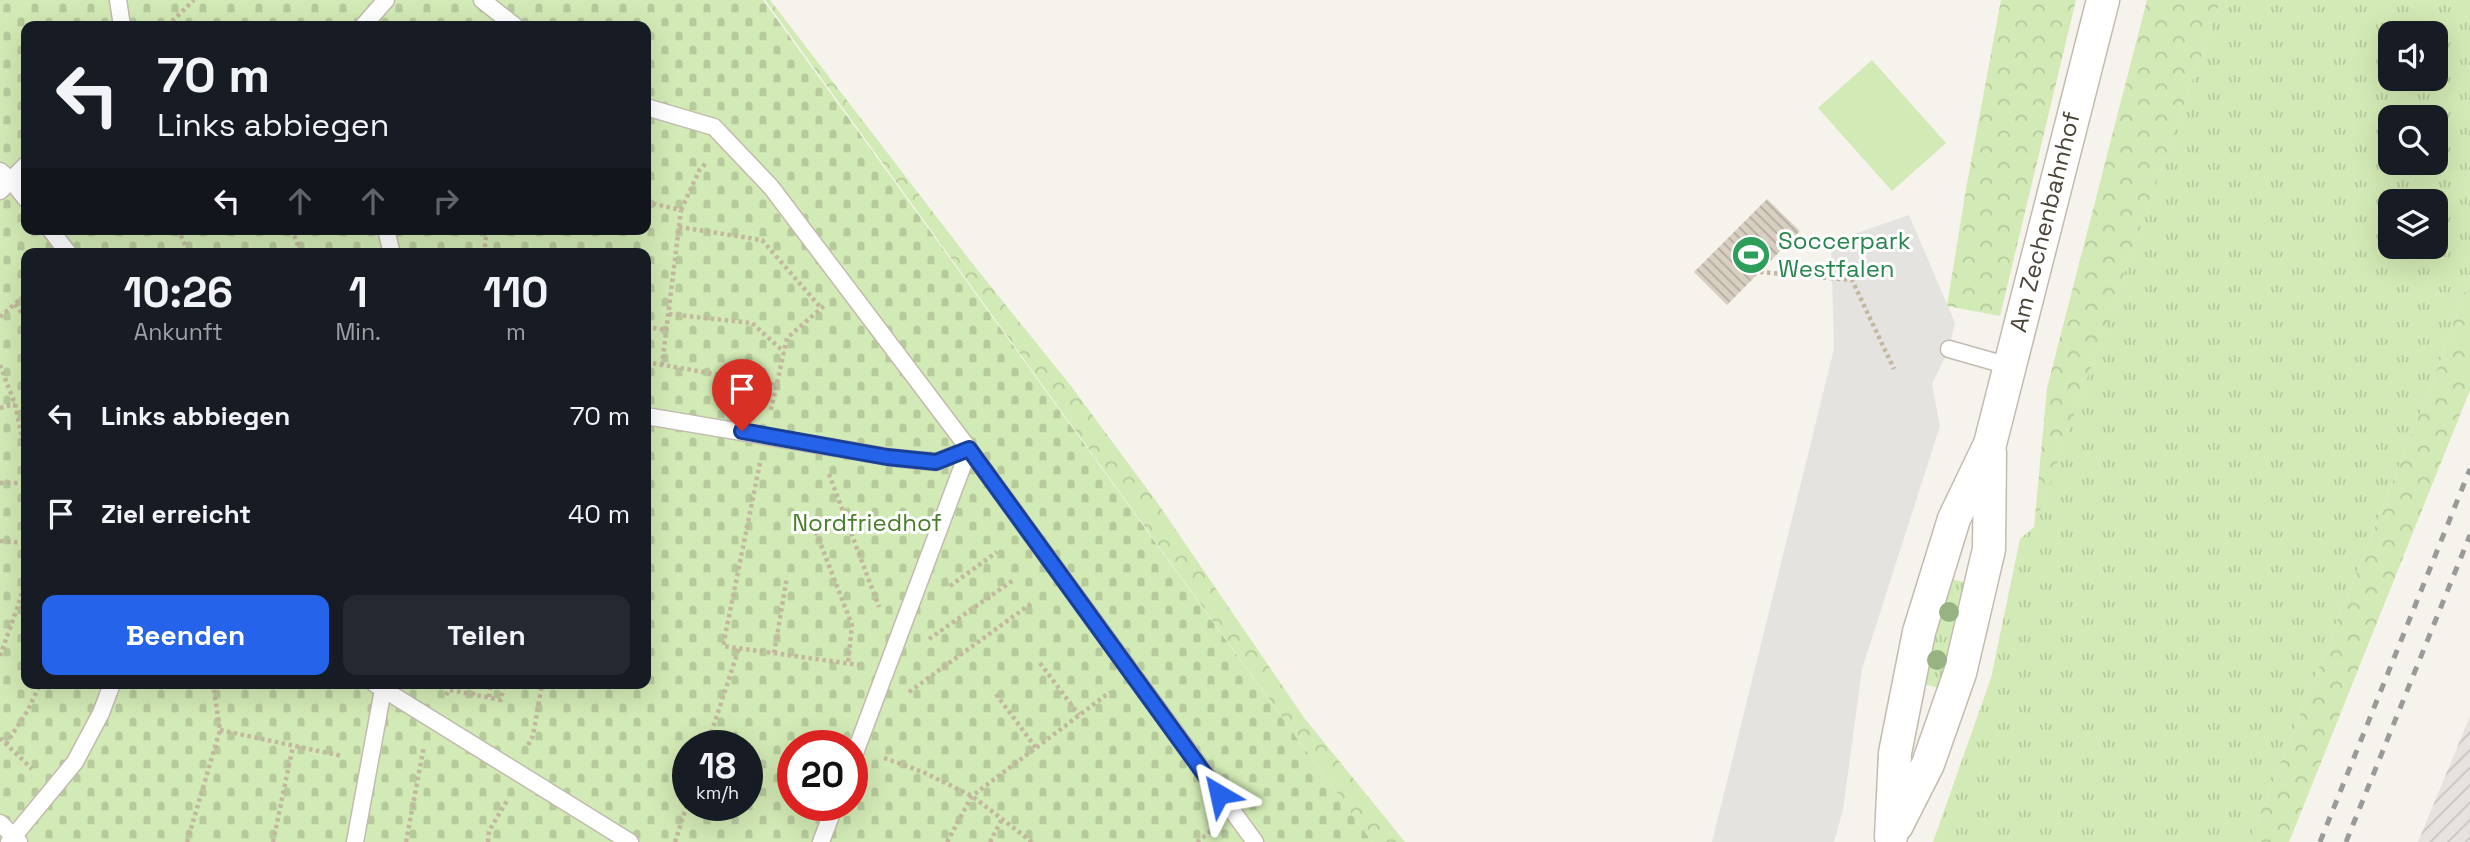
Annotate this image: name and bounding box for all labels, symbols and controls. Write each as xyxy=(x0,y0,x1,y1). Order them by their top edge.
map controls xyxy=(2378,21,2448,259)
button: sound xyxy=(2378,21,2448,91)
text: 70 m xyxy=(157,44,270,106)
icon: left xyxy=(42,49,133,140)
text: Links abbiegen xyxy=(157,105,389,145)
button: search xyxy=(2378,105,2448,175)
street label: Am Zechenbahnhof xyxy=(2002,109,2087,335)
icon: left xyxy=(208,182,246,220)
icon: ahead xyxy=(281,182,319,220)
icon: ahead xyxy=(354,182,392,220)
icon: right xyxy=(427,182,465,220)
button: layers xyxy=(2378,189,2448,259)
place label: Soccerpark Westfalen xyxy=(1778,225,1911,284)
sports icon: Soccerpark Westfalen xyxy=(1730,234,1772,276)
text: 10:26 xyxy=(123,266,233,319)
text: 1 xyxy=(349,266,368,319)
text: 110 xyxy=(483,266,549,319)
text: Ankunft xyxy=(134,317,223,347)
text: Min. xyxy=(335,317,381,347)
text: m xyxy=(506,317,526,347)
pin xyxy=(712,359,772,431)
icon: arrive xyxy=(723,370,761,408)
icon: left xyxy=(42,397,80,435)
text: Links abbiegen xyxy=(101,399,290,433)
text: 70 m xyxy=(570,399,630,433)
icon: arrive xyxy=(42,495,80,533)
text: Ziel erreicht xyxy=(101,497,251,531)
text: 40 m xyxy=(568,497,630,531)
park label: Nordfriedhof xyxy=(792,507,942,538)
button: Beenden xyxy=(42,595,329,675)
button: Teilen xyxy=(343,595,630,675)
speed limit sign: 20 xyxy=(777,730,868,821)
text: 18 xyxy=(699,744,736,788)
position arrow xyxy=(1182,757,1256,831)
text: km/h xyxy=(696,781,739,804)

